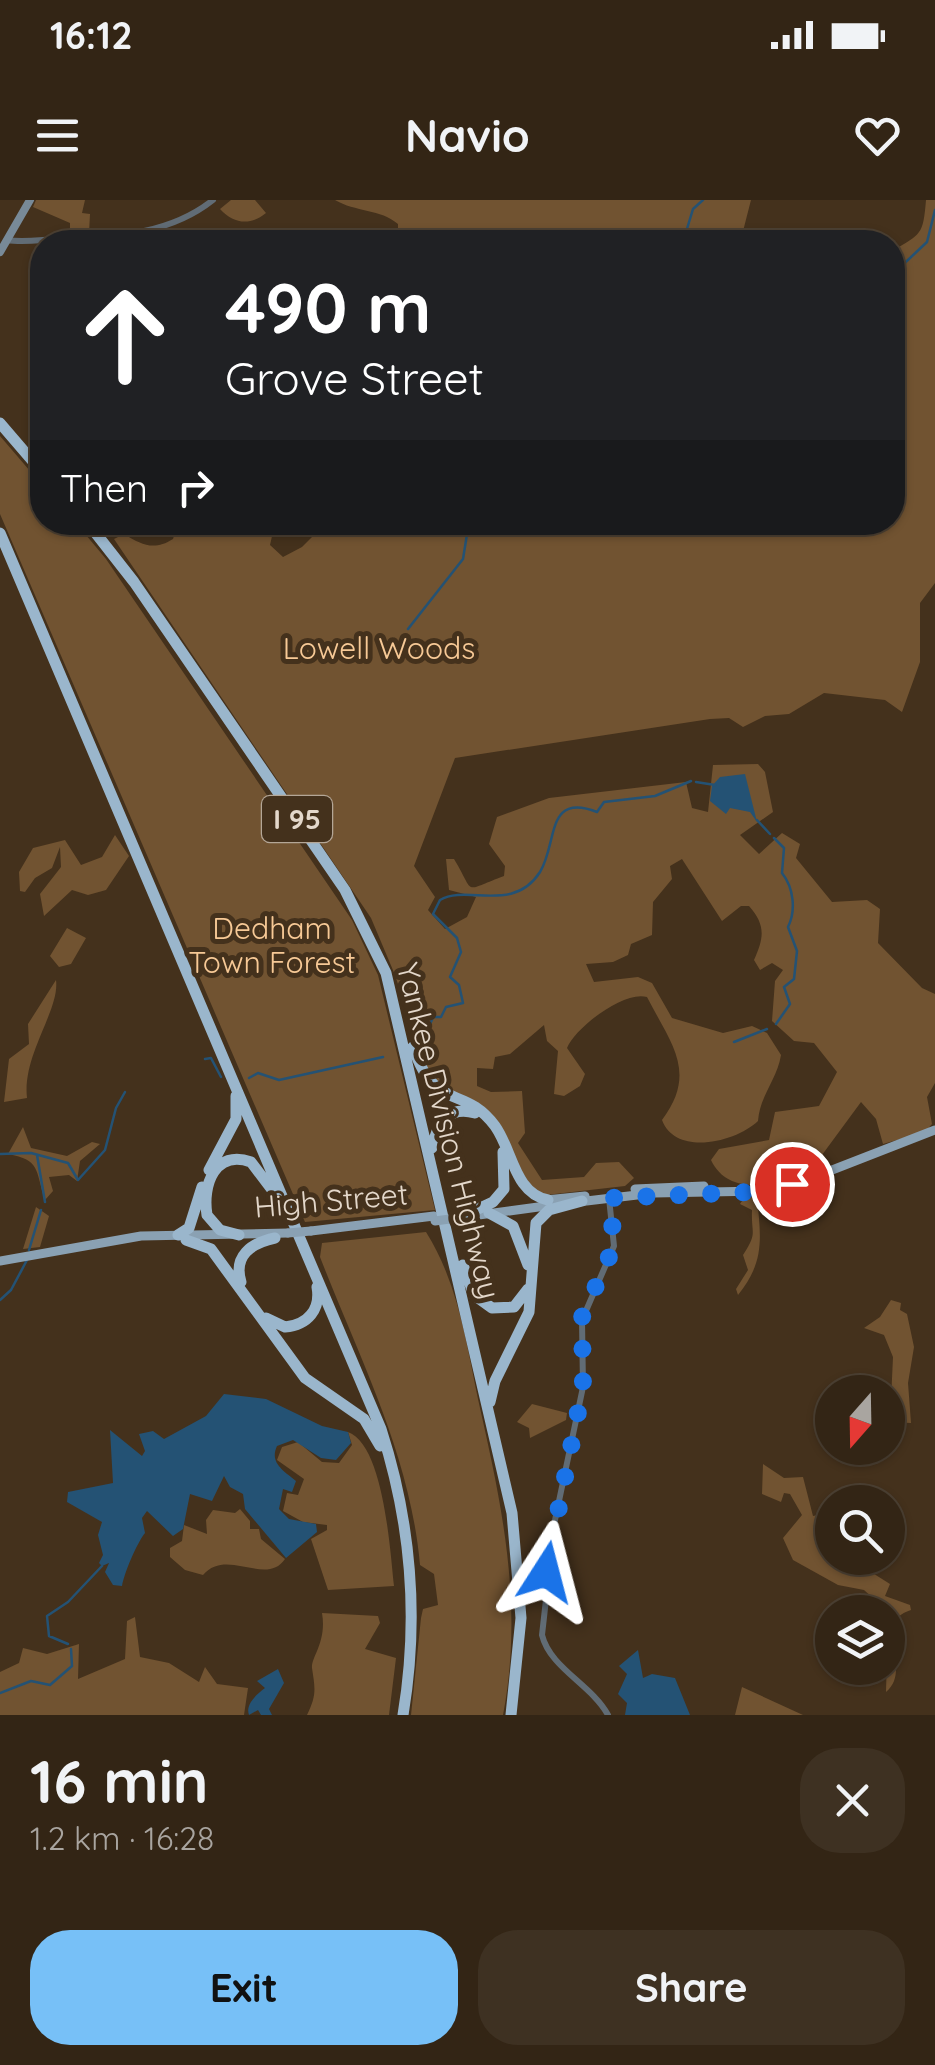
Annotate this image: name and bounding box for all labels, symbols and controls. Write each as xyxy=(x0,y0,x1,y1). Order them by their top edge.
text: 16:12 xyxy=(50,11,133,59)
text: Navio xyxy=(405,107,530,163)
icon: menu xyxy=(30,108,85,163)
icon: heart xyxy=(850,108,905,163)
text: 490 m xyxy=(225,263,432,351)
icon: ahead xyxy=(60,270,190,400)
text: Grove Street xyxy=(225,350,484,406)
icon: right xyxy=(168,460,223,515)
text: Then xyxy=(60,464,148,512)
park label: Lowell Woods xyxy=(283,629,475,667)
road number: I 95 xyxy=(262,796,332,842)
park label: Dedham Town Forest xyxy=(188,909,356,981)
street label: Yankee Division Highway xyxy=(389,959,509,1303)
pin xyxy=(750,1142,835,1227)
icon: arrive xyxy=(765,1157,820,1212)
street label: High Street xyxy=(253,1174,409,1226)
north arrow xyxy=(815,1375,905,1465)
map controls xyxy=(815,1375,905,1685)
button: search xyxy=(815,1485,905,1575)
position arrow xyxy=(494,1520,598,1624)
button: layers xyxy=(815,1595,905,1685)
text: 16 min xyxy=(30,1743,209,1818)
button: close xyxy=(800,1748,905,1853)
text: 1.2 km · 16:28 xyxy=(30,1818,214,1858)
button: Exit xyxy=(30,1930,458,2045)
button: Share xyxy=(478,1930,905,2045)

